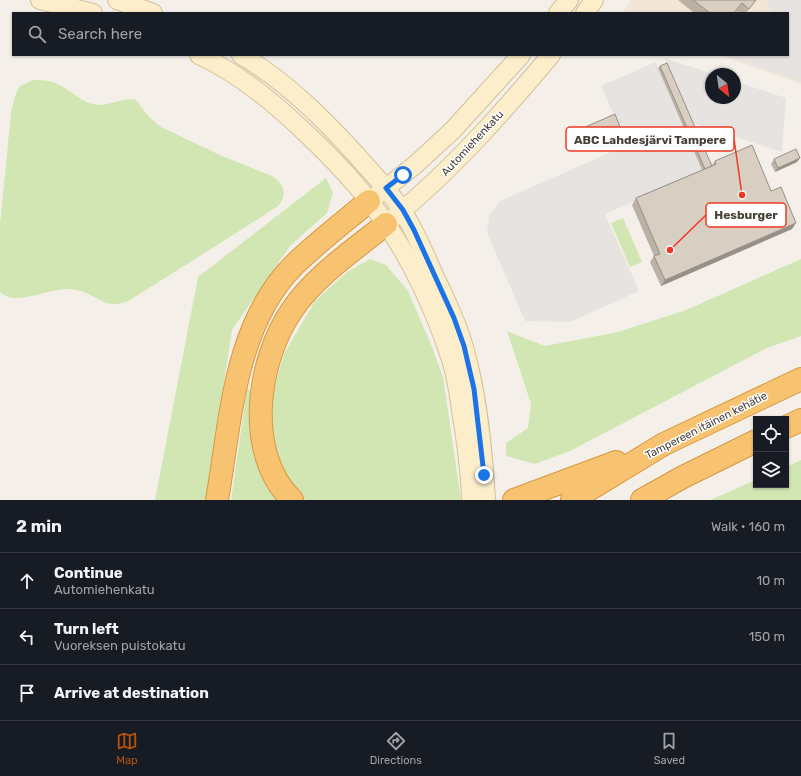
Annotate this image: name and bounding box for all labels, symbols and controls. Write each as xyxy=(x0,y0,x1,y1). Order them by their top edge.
search box xyxy=(12,12,789,56)
icon: search xyxy=(26,23,48,45)
text: Search here xyxy=(58,25,142,43)
north arrow xyxy=(705,68,741,104)
street label: Automiehenkatu xyxy=(439,108,506,179)
callout: ABC Lahdesjärvi Tampere xyxy=(566,127,734,151)
text: ABC Lahdesjärvi Tampere xyxy=(574,133,726,147)
route start xyxy=(394,166,412,184)
callout: Hesburger xyxy=(706,203,786,227)
text: Hesburger xyxy=(714,208,778,222)
street label: Tampereen itäinen kehätie xyxy=(643,389,769,462)
map controls xyxy=(753,416,789,488)
button: locate xyxy=(753,416,789,452)
button: layers xyxy=(753,452,789,488)
route end xyxy=(475,466,493,484)
text: 2 min xyxy=(16,516,62,536)
text: Walk · 160 m xyxy=(711,519,785,534)
text: Continue xyxy=(54,564,123,582)
icon: ahead xyxy=(16,570,38,592)
text: 10 m xyxy=(756,573,785,588)
text: Automiehenkatu xyxy=(54,582,155,597)
text: Turn left xyxy=(54,620,119,638)
icon: left xyxy=(16,626,38,648)
text: 150 m xyxy=(749,629,785,644)
text: Vuoreksen puistokatu xyxy=(54,638,185,653)
icon: arrive xyxy=(16,682,38,704)
text: Arrive at destination xyxy=(54,684,209,702)
tab: Map xyxy=(116,730,138,767)
tab: Directions xyxy=(370,730,422,767)
tab: Saved xyxy=(654,730,685,767)

